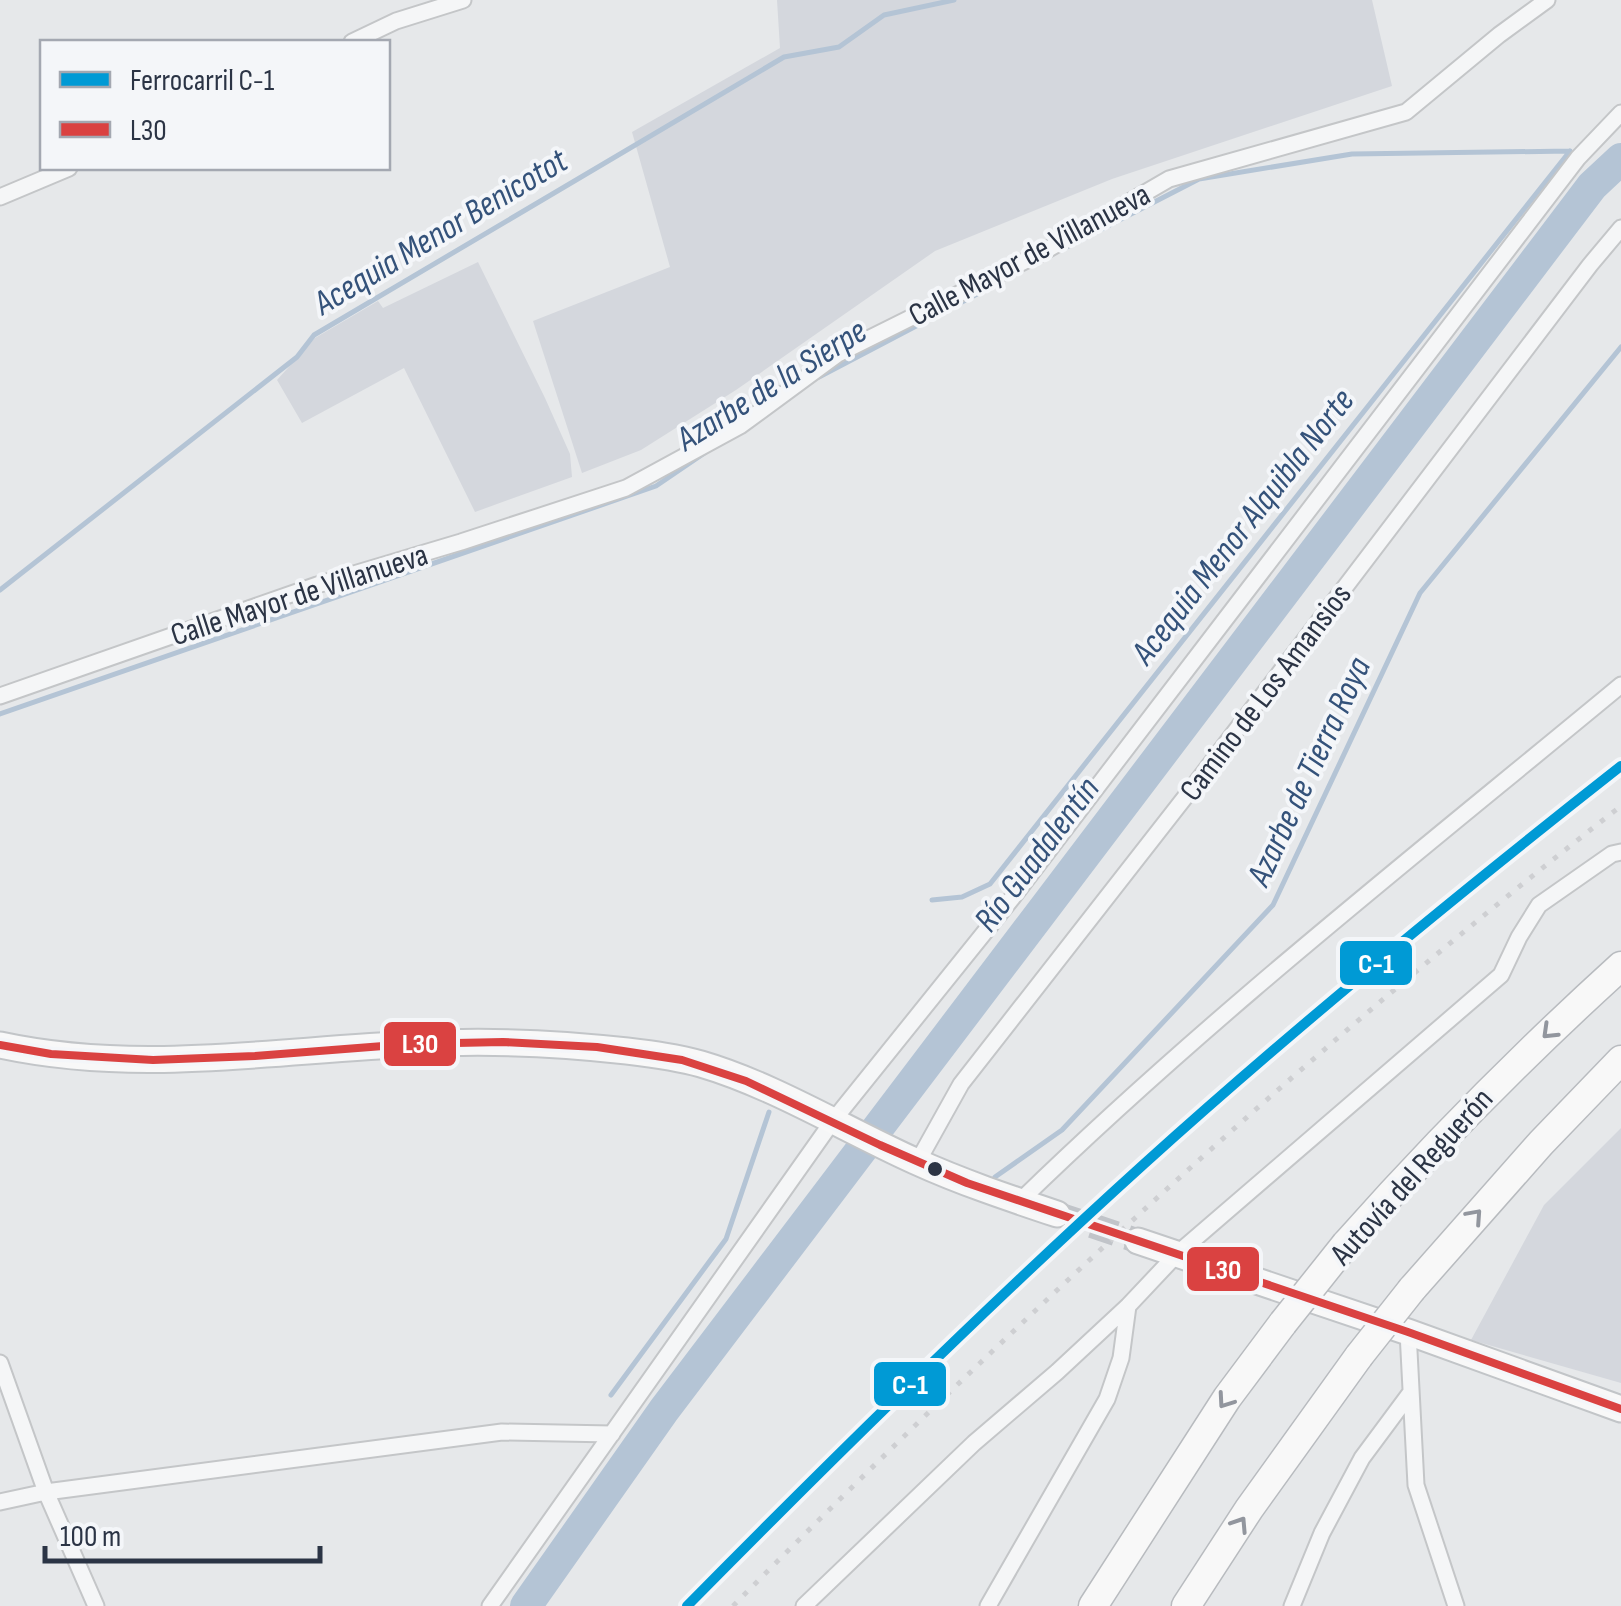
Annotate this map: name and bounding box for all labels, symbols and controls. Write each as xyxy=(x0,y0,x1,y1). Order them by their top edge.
legend xyxy=(40,40,390,170)
text: Ferrocarril C-1 xyxy=(130,63,275,99)
text: L30 xyxy=(130,113,167,149)
water label: Acequia Menor Benicotot xyxy=(305,139,577,326)
street label: Calle Mayor de Villanueva xyxy=(902,175,1157,335)
water label: Azarbe de la Sierpe xyxy=(667,310,875,462)
water label: Acequia Menor Alquibla Norte xyxy=(1121,380,1364,675)
street label: Calle Mayor de Villanueva xyxy=(166,536,433,655)
street label: Camino de Los Amansios xyxy=(1172,577,1360,809)
water label: Azarbe de Tierra Roya xyxy=(1237,651,1381,894)
water label: Río Guadalentín xyxy=(965,769,1109,941)
line badge: C-1 xyxy=(1338,939,1414,987)
text: C-1 xyxy=(1358,948,1394,981)
line badge: L30 xyxy=(382,1020,458,1068)
one-way arrow xyxy=(1543,1020,1561,1038)
text: L30 xyxy=(402,1028,438,1061)
street label: Autovía del Reguerón xyxy=(1322,1081,1502,1274)
unlabelled marker xyxy=(925,1159,945,1179)
one-way arrow xyxy=(1464,1209,1482,1227)
line badge: L30 xyxy=(1185,1245,1261,1293)
text: L30 xyxy=(1205,1254,1241,1287)
line badge: C-1 xyxy=(872,1360,948,1408)
text: C-1 xyxy=(892,1369,928,1402)
one-way arrow xyxy=(1219,1390,1237,1408)
scale bar xyxy=(45,1501,320,1563)
one-way arrow xyxy=(1227,1517,1246,1535)
text: 100 m xyxy=(60,1519,121,1555)

